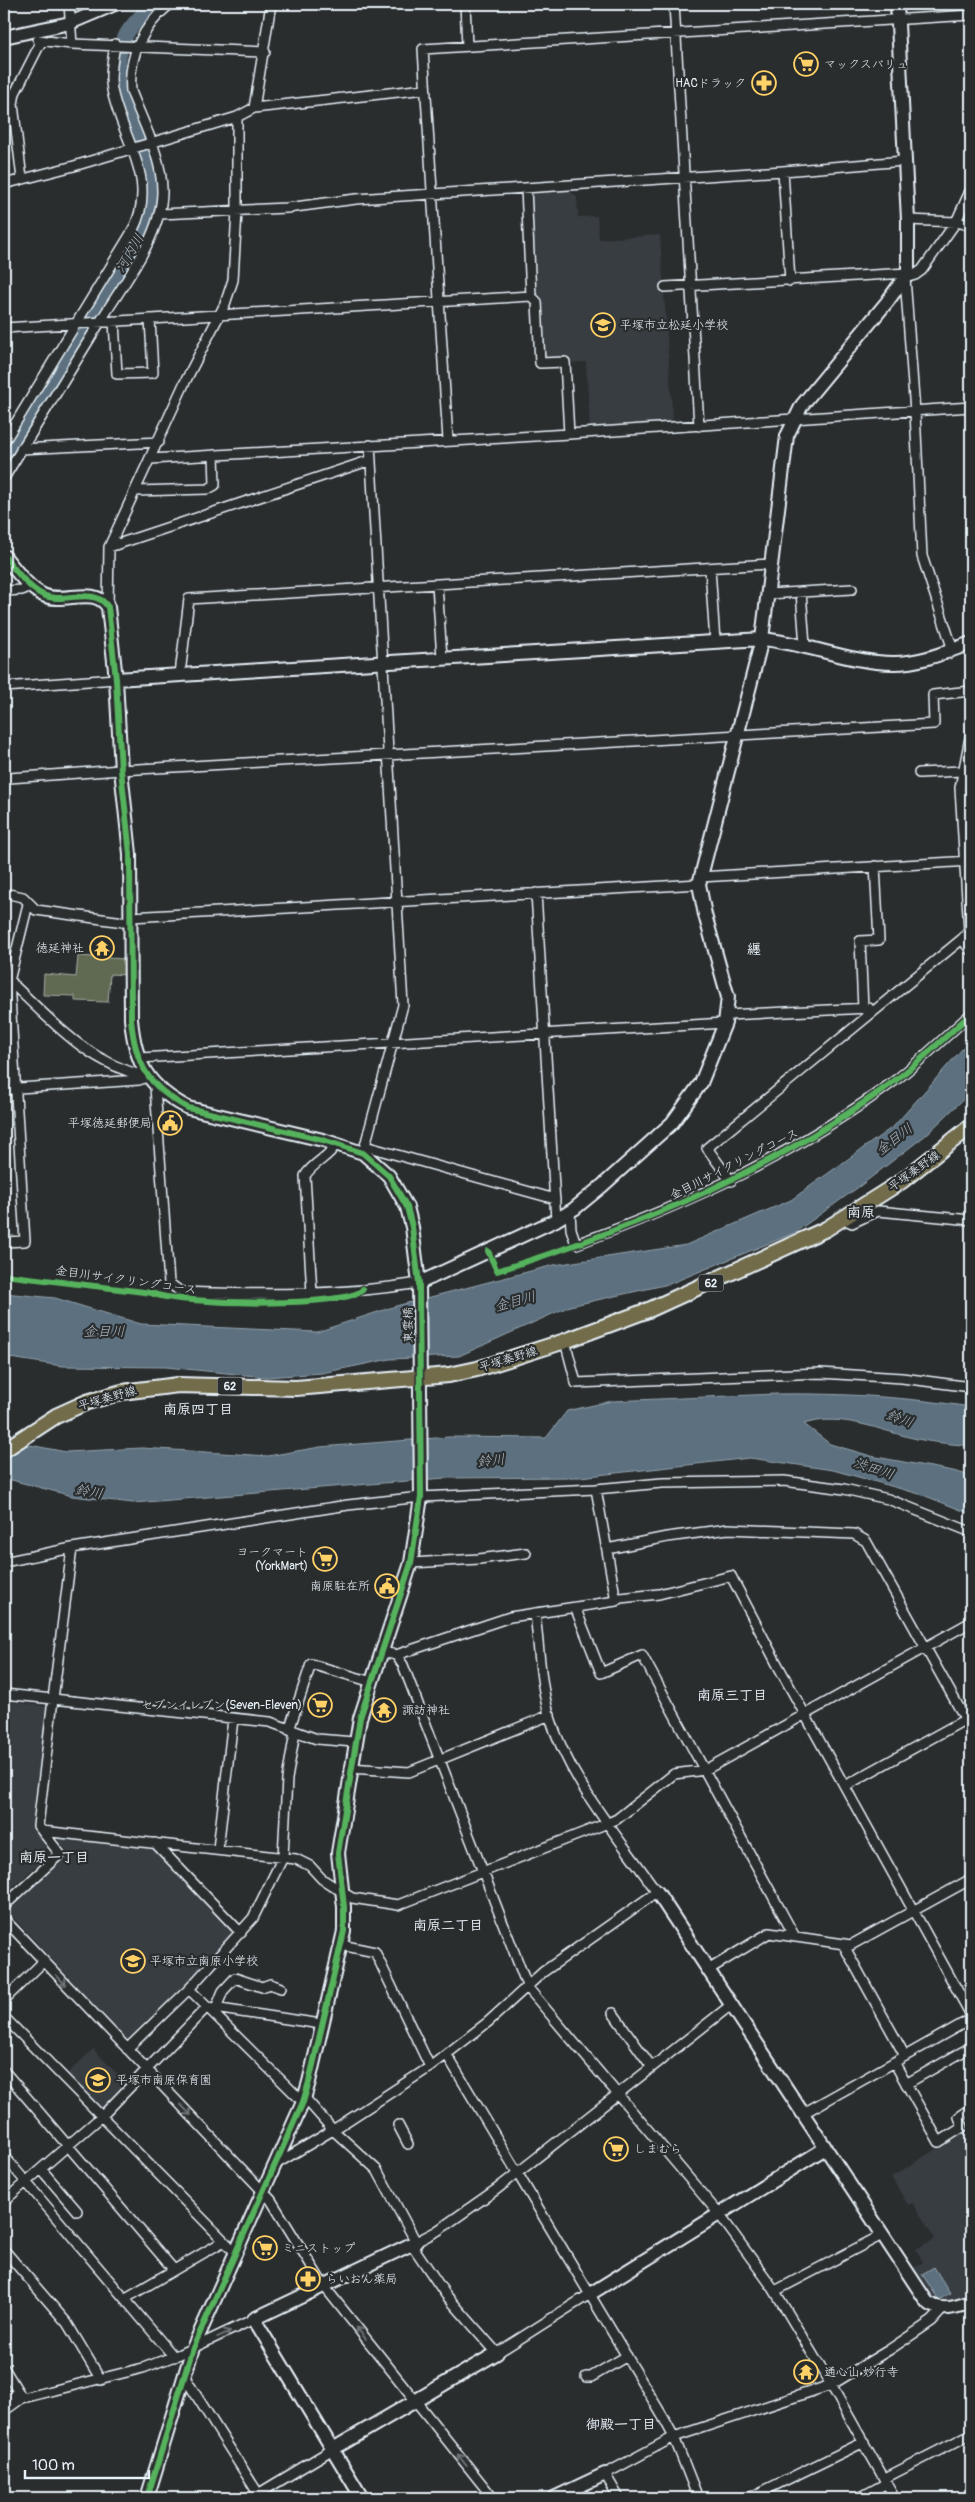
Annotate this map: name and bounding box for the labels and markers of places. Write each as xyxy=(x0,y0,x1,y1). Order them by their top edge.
supermarket icon: マックスバリュ xyxy=(793,51,819,77)
place label: マックスバリュ xyxy=(824,57,908,72)
pharmacy icon: HACドラック xyxy=(751,70,777,96)
place label: HACドラック xyxy=(675,76,746,91)
school or university icon: 平塚市立松延小学校 xyxy=(590,312,616,338)
place label: 平塚市立松延小学校 xyxy=(620,318,728,333)
temple icon: 徳延神社 xyxy=(89,935,115,961)
place label: 徳延神社 xyxy=(36,941,84,956)
public building icon: 平塚徳延郵便局 xyxy=(157,1110,183,1136)
place label: 平塚徳延郵便局 xyxy=(68,1116,152,1131)
place label: ヨークマート (YorkMart) xyxy=(237,1545,308,1574)
supermarket icon: ヨークマート (YorkMart) xyxy=(312,1546,338,1572)
public building icon: 南原駐在所 xyxy=(374,1573,400,1599)
place label: 南原駐在所 xyxy=(310,1579,370,1594)
supermarket icon: セブンイレブン(Seven-Eleven) xyxy=(307,1692,333,1718)
temple icon: 諏訪神社 xyxy=(371,1697,397,1723)
place label: セブンイレブン(Seven-Eleven) xyxy=(141,1698,302,1713)
place label: 諏訪神社 xyxy=(402,1703,450,1718)
school or university icon: 平塚市立南原小学校 xyxy=(120,1948,146,1974)
place label: 平塚市立南原小学校 xyxy=(150,1954,258,1969)
school or university icon: 平塚市南原保育園 xyxy=(85,2067,111,2093)
place label: 平塚市南原保育園 xyxy=(116,2073,212,2088)
supermarket icon: しまむら xyxy=(603,2136,629,2162)
place label: しまむら xyxy=(634,2142,682,2157)
supermarket icon: ミニストップ xyxy=(252,2235,278,2261)
place label: ミニストップ xyxy=(282,2241,355,2256)
pharmacy icon: らいおん薬局 xyxy=(295,2266,321,2292)
place label: らいおん薬局 xyxy=(326,2272,398,2287)
temple icon: 通心山 妙行寺 xyxy=(793,2359,819,2385)
place label: 通心山 妙行寺 xyxy=(824,2365,899,2380)

